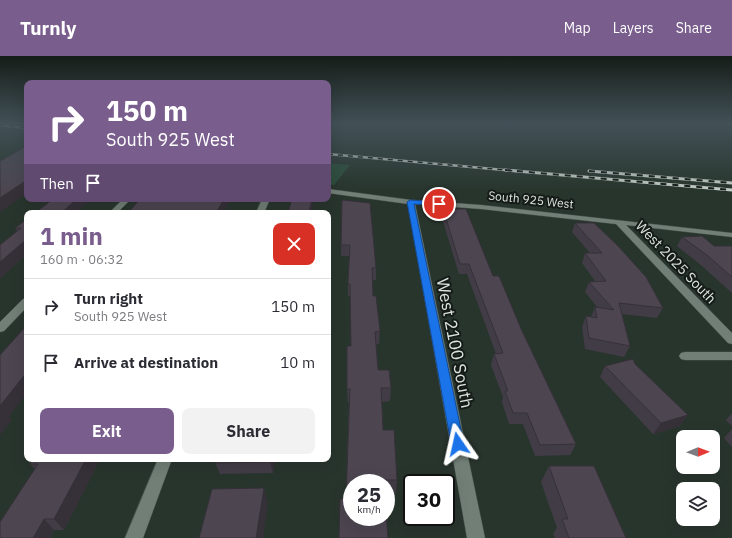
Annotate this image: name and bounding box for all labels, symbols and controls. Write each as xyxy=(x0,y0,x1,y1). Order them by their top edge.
text: Turnly xyxy=(20,16,76,40)
text: Map xyxy=(564,19,591,37)
text: Layers xyxy=(613,19,654,37)
text: Share xyxy=(676,19,712,37)
text: 150 m xyxy=(106,92,188,129)
icon: right xyxy=(40,96,92,148)
text: South 925 West xyxy=(106,128,235,151)
icon: arrive xyxy=(82,172,104,194)
text: Then xyxy=(40,174,74,193)
pin xyxy=(422,187,456,221)
street label: South 925 West xyxy=(488,188,575,211)
icon: arrive xyxy=(428,193,450,215)
street label: West 2025 South xyxy=(632,217,720,307)
text: 1 min xyxy=(40,220,103,252)
button: close xyxy=(273,223,315,265)
text: 160 m · 06:32 xyxy=(40,251,123,268)
street label: West 2100 South xyxy=(432,276,478,410)
text: Turn right xyxy=(74,289,143,308)
icon: right xyxy=(40,296,62,318)
text: 150 m xyxy=(271,297,315,316)
text: South 925 West xyxy=(74,308,167,325)
icon: arrive xyxy=(40,352,62,374)
text: Arrive at destination xyxy=(74,353,218,372)
text: 10 m xyxy=(280,353,315,372)
button: Exit xyxy=(40,408,174,454)
button: Share xyxy=(182,408,315,454)
position arrow xyxy=(437,423,479,465)
north arrow xyxy=(676,430,720,474)
map controls xyxy=(676,430,720,526)
speed limit sign: 30 xyxy=(403,474,455,526)
text: 25 xyxy=(357,481,381,508)
button: layers xyxy=(676,482,720,526)
text: km/h xyxy=(357,503,381,516)

